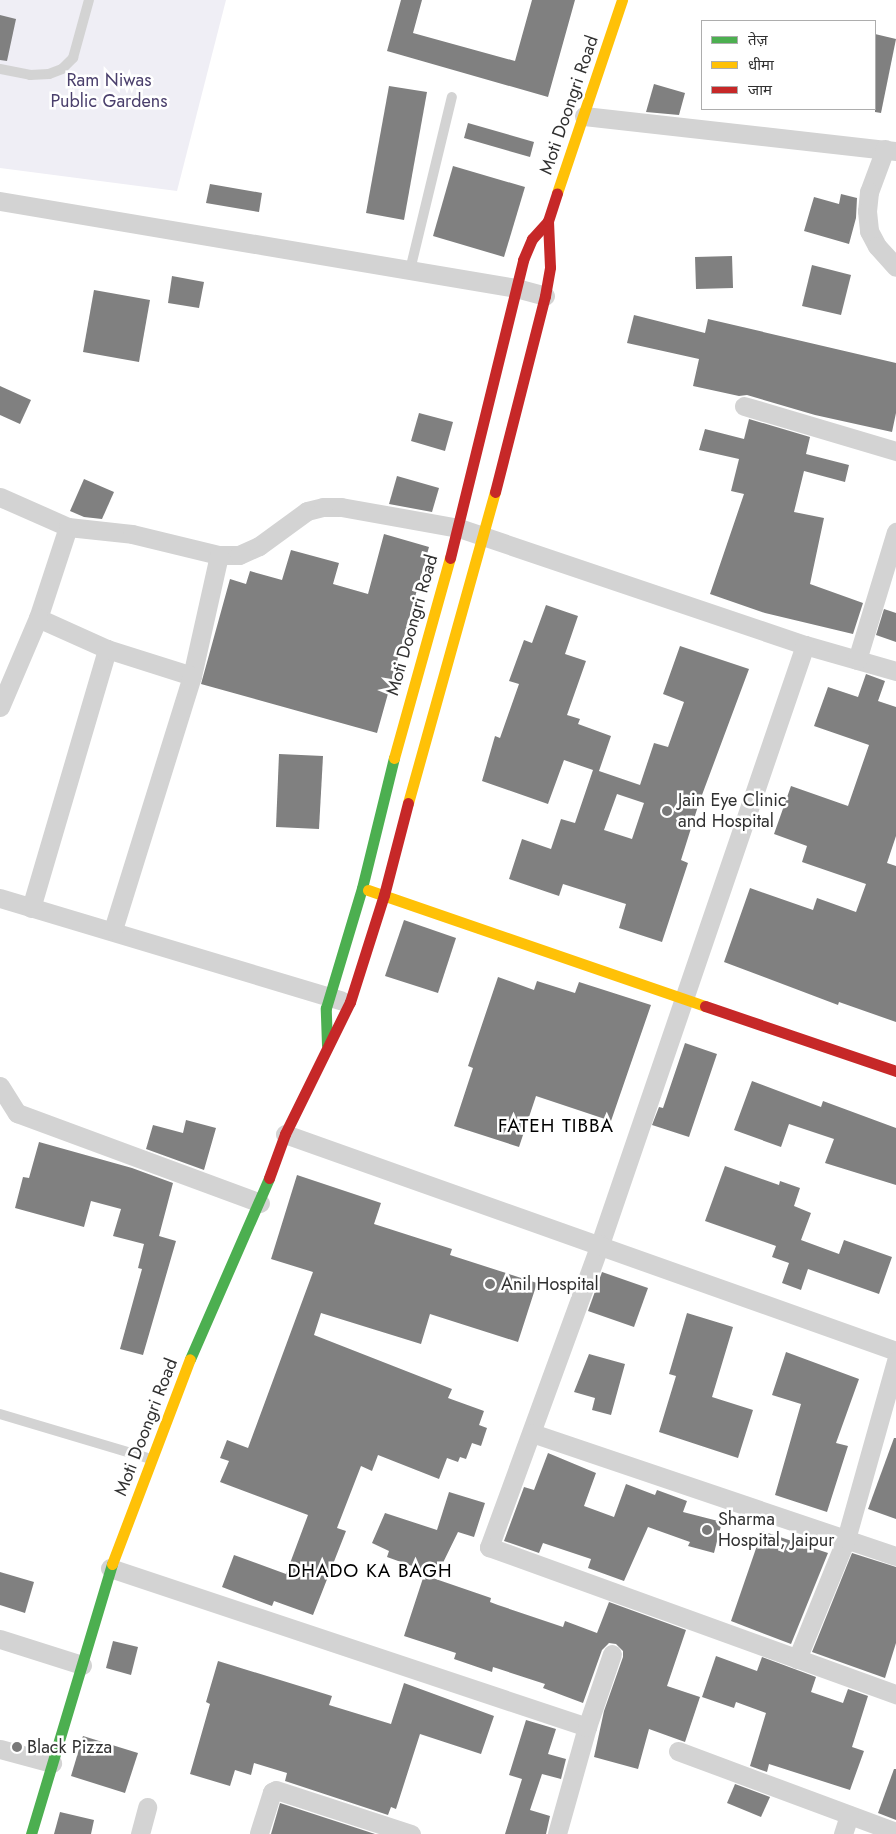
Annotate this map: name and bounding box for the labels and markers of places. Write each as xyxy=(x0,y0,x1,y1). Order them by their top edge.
place label: Jain Eye Clinic and Hospital xyxy=(678,790,787,832)
marker: Jain Eye Clinic and Hospital xyxy=(660,804,674,818)
place label: Anil Hospital xyxy=(501,1273,599,1295)
marker: Anil Hospital xyxy=(483,1277,497,1291)
place label: Sharma Hospital, Jaipur xyxy=(718,1509,834,1552)
marker: Sharma Hospital, Jaipur xyxy=(700,1523,714,1537)
place label: Black Pizza xyxy=(27,1736,112,1758)
marker: Black Pizza xyxy=(11,1741,23,1753)

